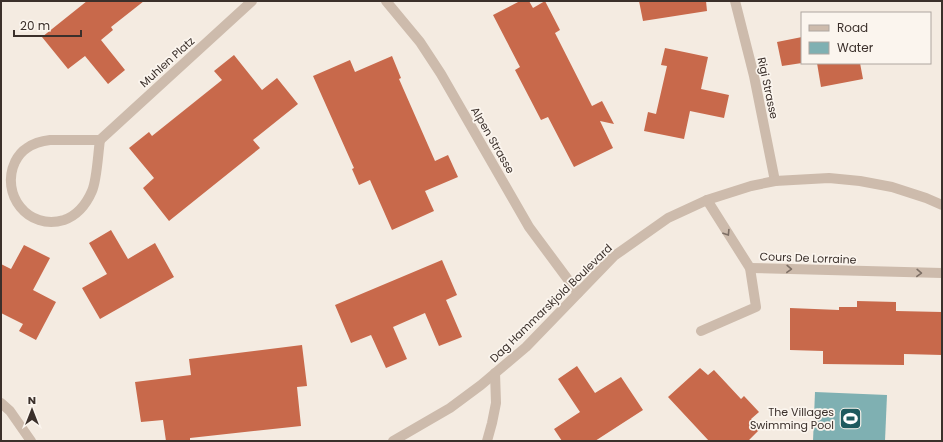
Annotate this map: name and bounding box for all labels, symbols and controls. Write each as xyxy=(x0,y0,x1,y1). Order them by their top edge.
scale bar xyxy=(14,12,81,38)
legend xyxy=(801,12,931,64)
text: 20 m xyxy=(20,17,50,34)
text: Road xyxy=(837,19,868,36)
street label: Muhlen Platz xyxy=(136,33,198,91)
text: Water xyxy=(837,39,874,56)
street label: Rigi Strasse xyxy=(754,56,782,121)
street label: Alpen Strasse xyxy=(467,104,519,176)
one-way arrow xyxy=(723,229,730,236)
street label: Dag Hammarskjold Boulevard xyxy=(486,240,616,366)
street label: Cours De Lorraine xyxy=(759,248,857,268)
one-way arrow xyxy=(786,265,792,274)
one-way arrow xyxy=(916,269,922,277)
north arrow xyxy=(12,390,52,430)
text: N xyxy=(28,392,36,408)
place label: The Villages Swimming Pool xyxy=(750,404,834,433)
sports icon: The Villages Swimming Pool xyxy=(837,405,863,431)

